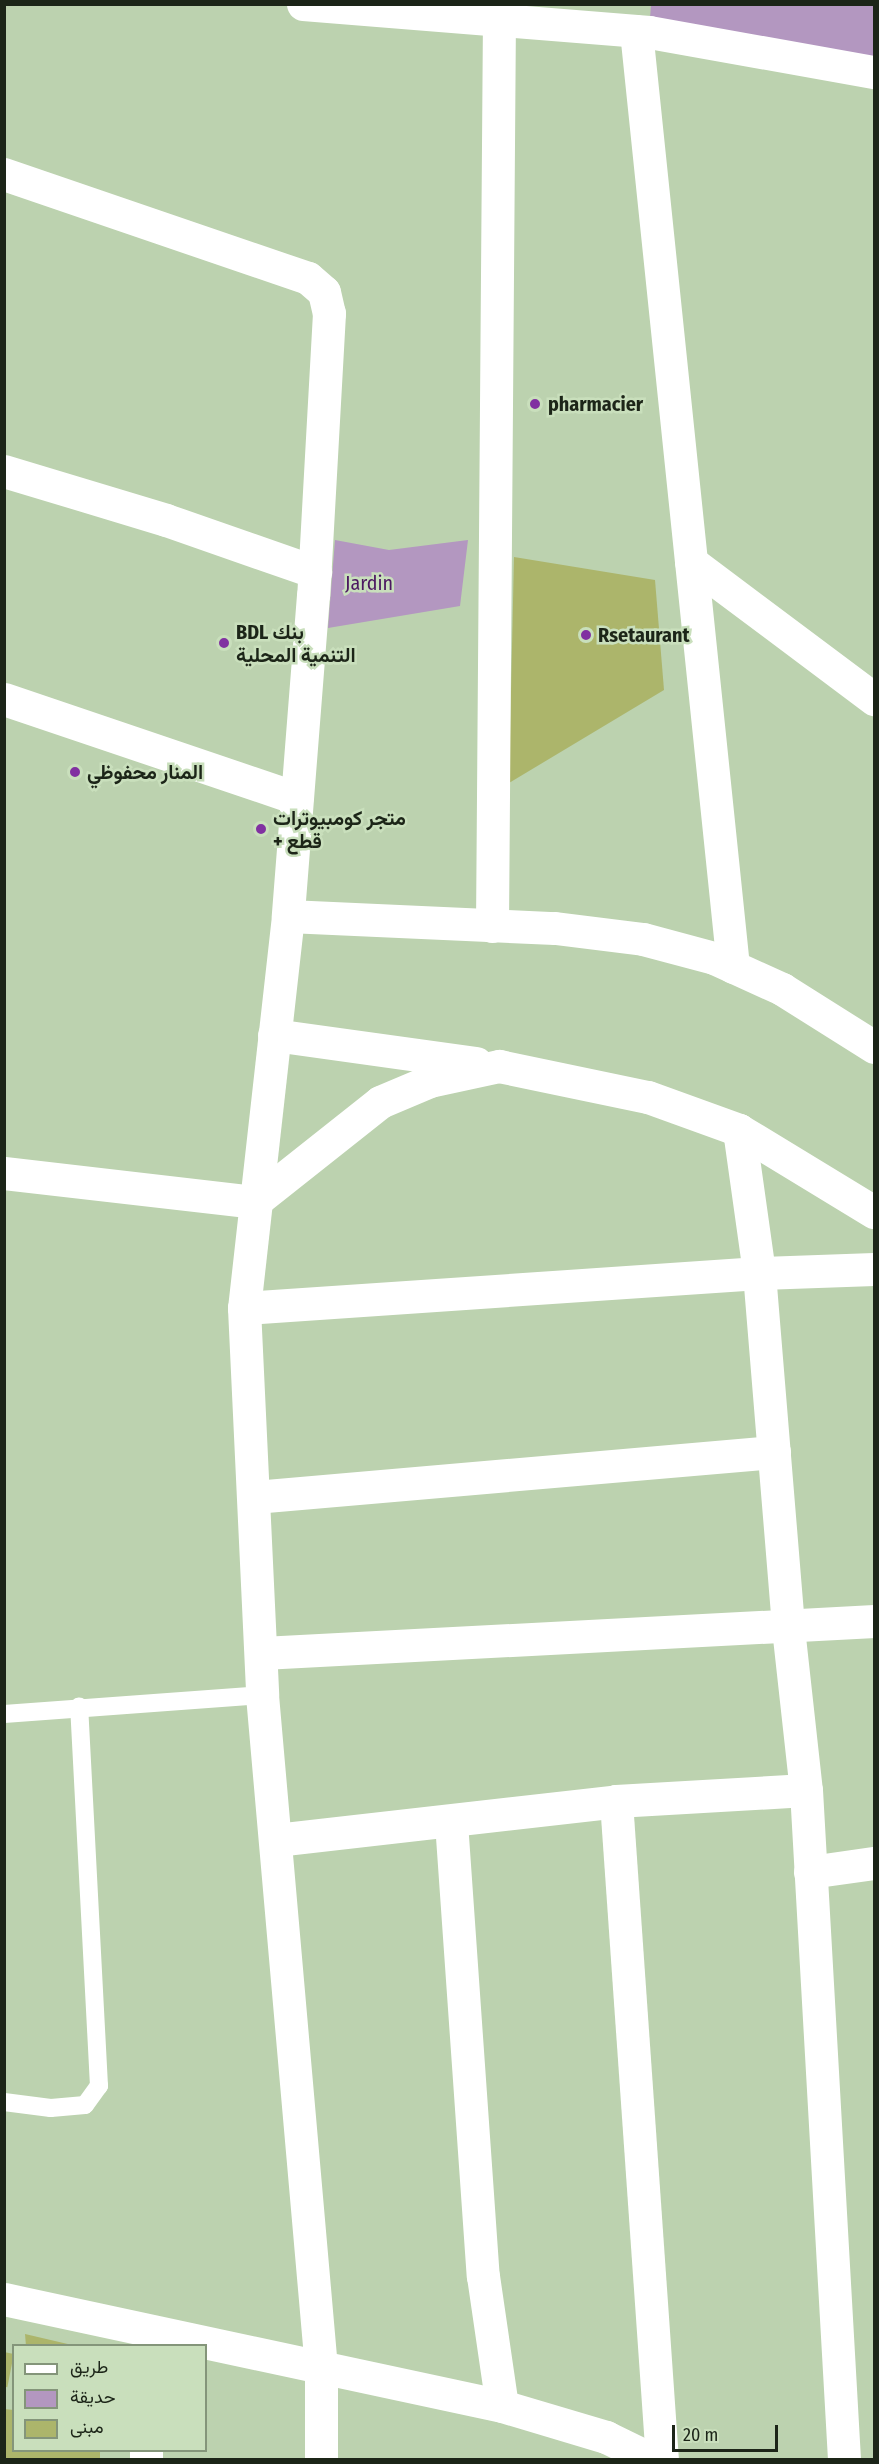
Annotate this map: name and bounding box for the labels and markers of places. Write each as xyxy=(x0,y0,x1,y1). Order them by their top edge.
place label: pharmacier xyxy=(548,392,643,416)
marker: pharmacier xyxy=(526,395,544,413)
place label: BDL بنك التنمية المحلية xyxy=(236,620,356,667)
place label: Rsetaurant xyxy=(598,623,689,647)
marker: Rsetaurant xyxy=(579,628,593,642)
marker: BDL بنك التنمية المحلية xyxy=(217,636,231,650)
place label: المنار محفوظي xyxy=(87,760,203,784)
marker: المنار محفوظي xyxy=(68,765,82,779)
place label: متجر كومبيوترات + قطع xyxy=(273,806,406,853)
marker: متجر كومبيوترات + قطع xyxy=(254,822,268,836)

